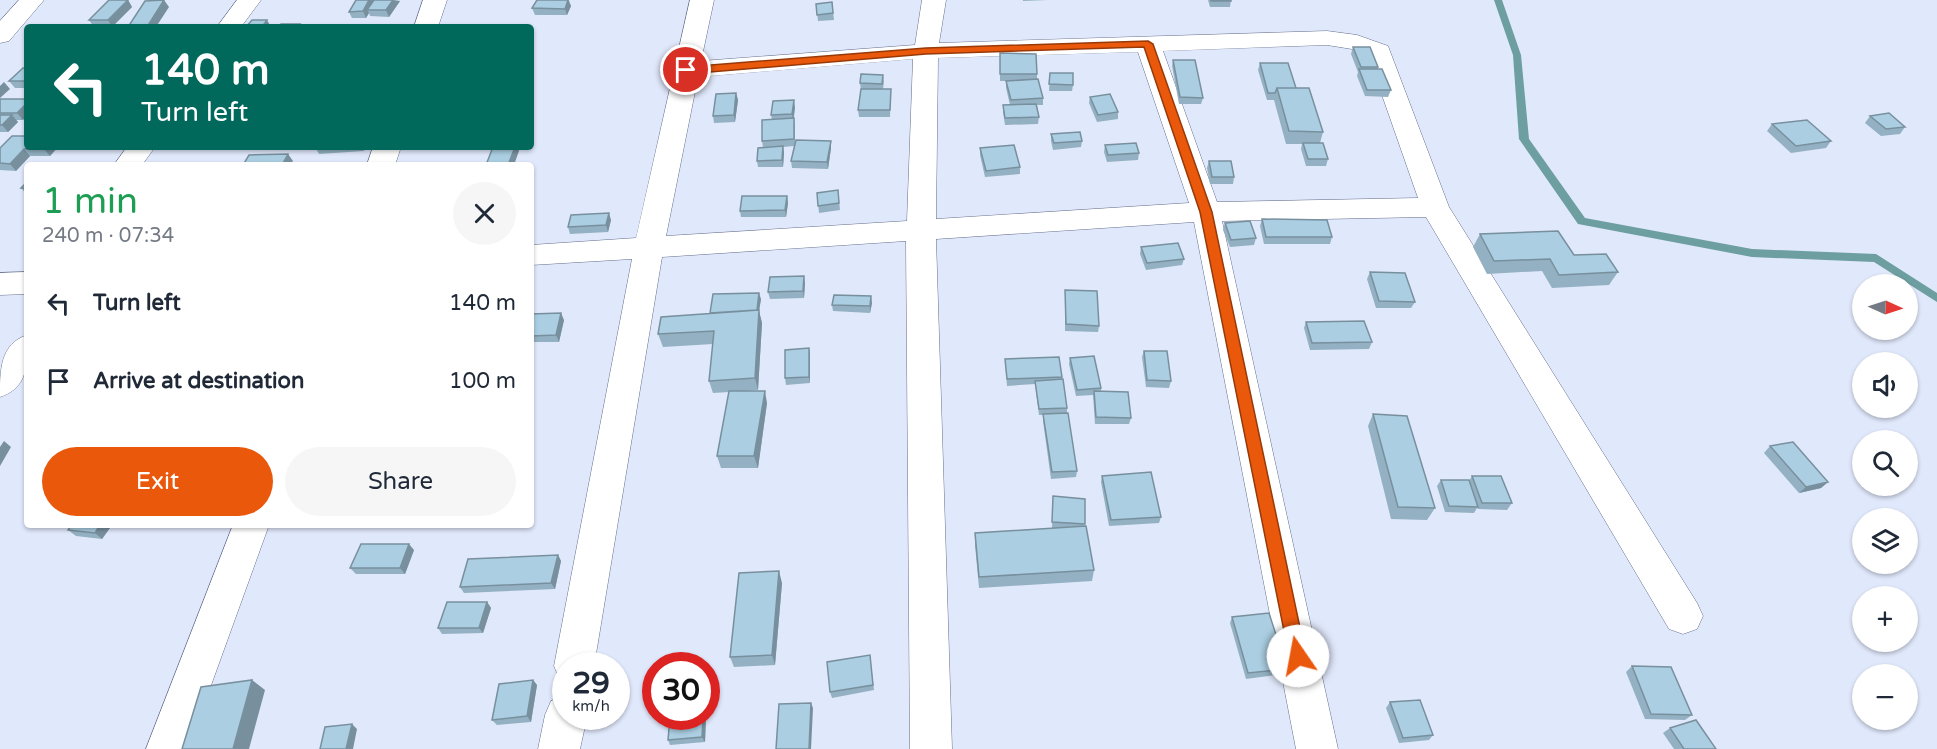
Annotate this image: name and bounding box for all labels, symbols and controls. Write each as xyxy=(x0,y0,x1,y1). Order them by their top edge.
pin xyxy=(660,44,711,95)
text: 140 m xyxy=(141,45,270,96)
icon: left xyxy=(42,48,120,126)
icon: arrive xyxy=(669,53,702,86)
text: Turn left xyxy=(141,96,248,129)
text: 1 min xyxy=(42,180,138,223)
button: close xyxy=(453,182,516,245)
text: 240 m · 07:34 xyxy=(42,224,174,248)
north arrow xyxy=(1852,274,1918,340)
map controls xyxy=(1852,274,1918,730)
icon: left xyxy=(42,287,75,320)
text: Turn left xyxy=(93,290,181,316)
text: 140 m xyxy=(449,290,516,316)
button: sound xyxy=(1852,352,1918,418)
icon: arrive xyxy=(42,365,75,398)
text: Arrive at destination xyxy=(93,368,304,394)
text: 100 m xyxy=(449,368,516,394)
button: search xyxy=(1852,430,1918,496)
button: Exit xyxy=(42,447,273,516)
button: Share xyxy=(285,447,516,516)
button: layers xyxy=(1852,508,1918,574)
button: + xyxy=(1852,586,1918,652)
position arrow xyxy=(1266,624,1330,688)
speed limit sign: 30 xyxy=(642,652,720,730)
button: − xyxy=(1852,664,1918,730)
text: 29 xyxy=(572,665,610,702)
text: km/h xyxy=(572,697,610,715)

